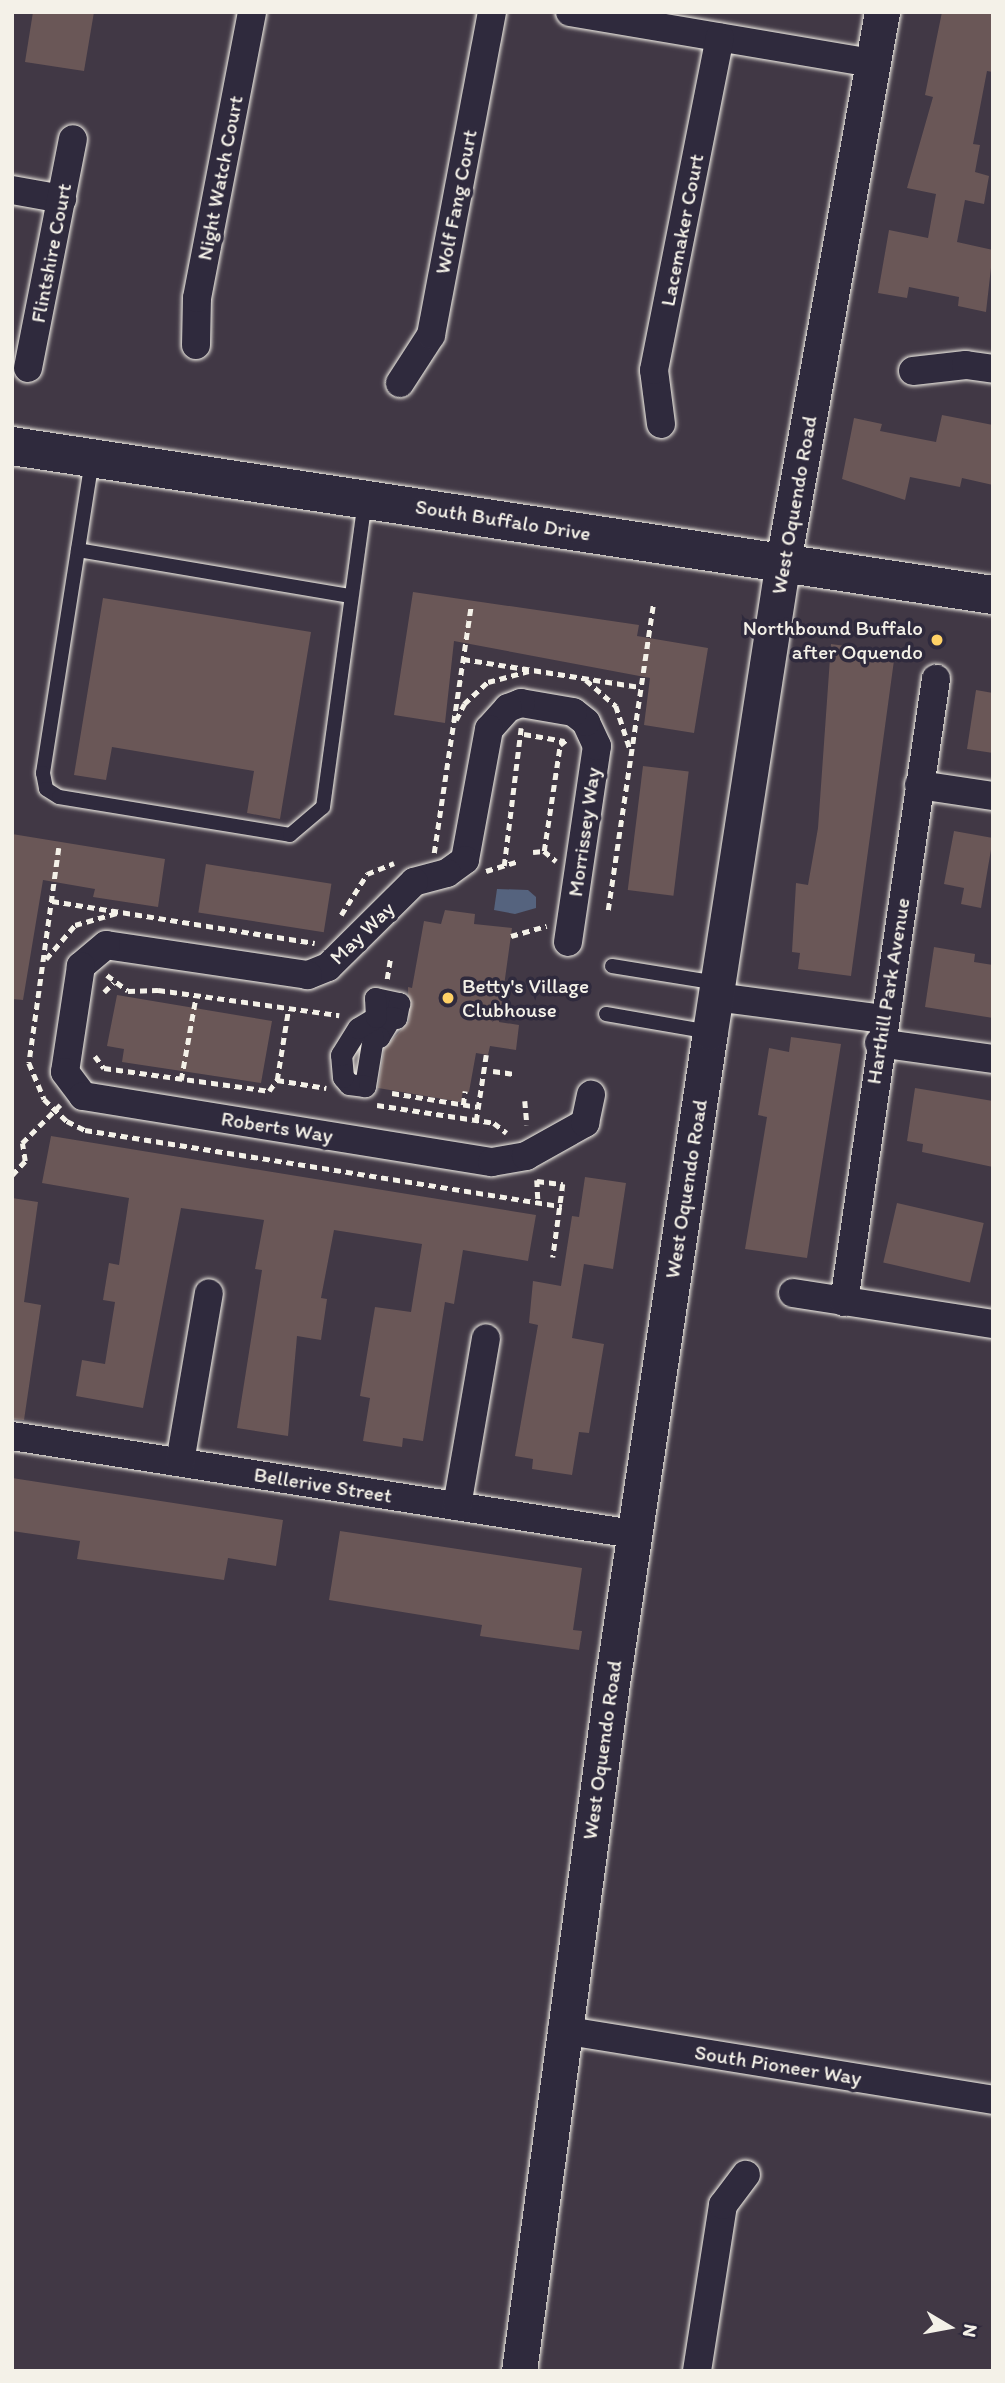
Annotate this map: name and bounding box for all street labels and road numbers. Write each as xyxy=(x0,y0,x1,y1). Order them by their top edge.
street label: Night Watch Court xyxy=(192,94,248,262)
street label: Wolf Fang Court xyxy=(430,128,482,276)
street label: Lacemaker Court xyxy=(655,152,709,308)
street label: Flintshire Court xyxy=(25,181,77,325)
street label: West Oquendo Road xyxy=(766,414,822,596)
street label: South Buffalo Drive xyxy=(414,494,592,546)
street label: Morrissey Way xyxy=(562,766,606,898)
street label: May Way xyxy=(325,896,399,970)
street label: Harthill Park Avenue xyxy=(861,897,915,1085)
street label: West Oquendo Road xyxy=(659,1098,713,1280)
street label: Roberts Way xyxy=(220,1106,334,1148)
street label: Bellerive Street xyxy=(252,1462,394,1508)
street label: West Oquendo Road xyxy=(577,1659,627,1841)
street label: South Pioneer Way xyxy=(693,2039,863,2091)

